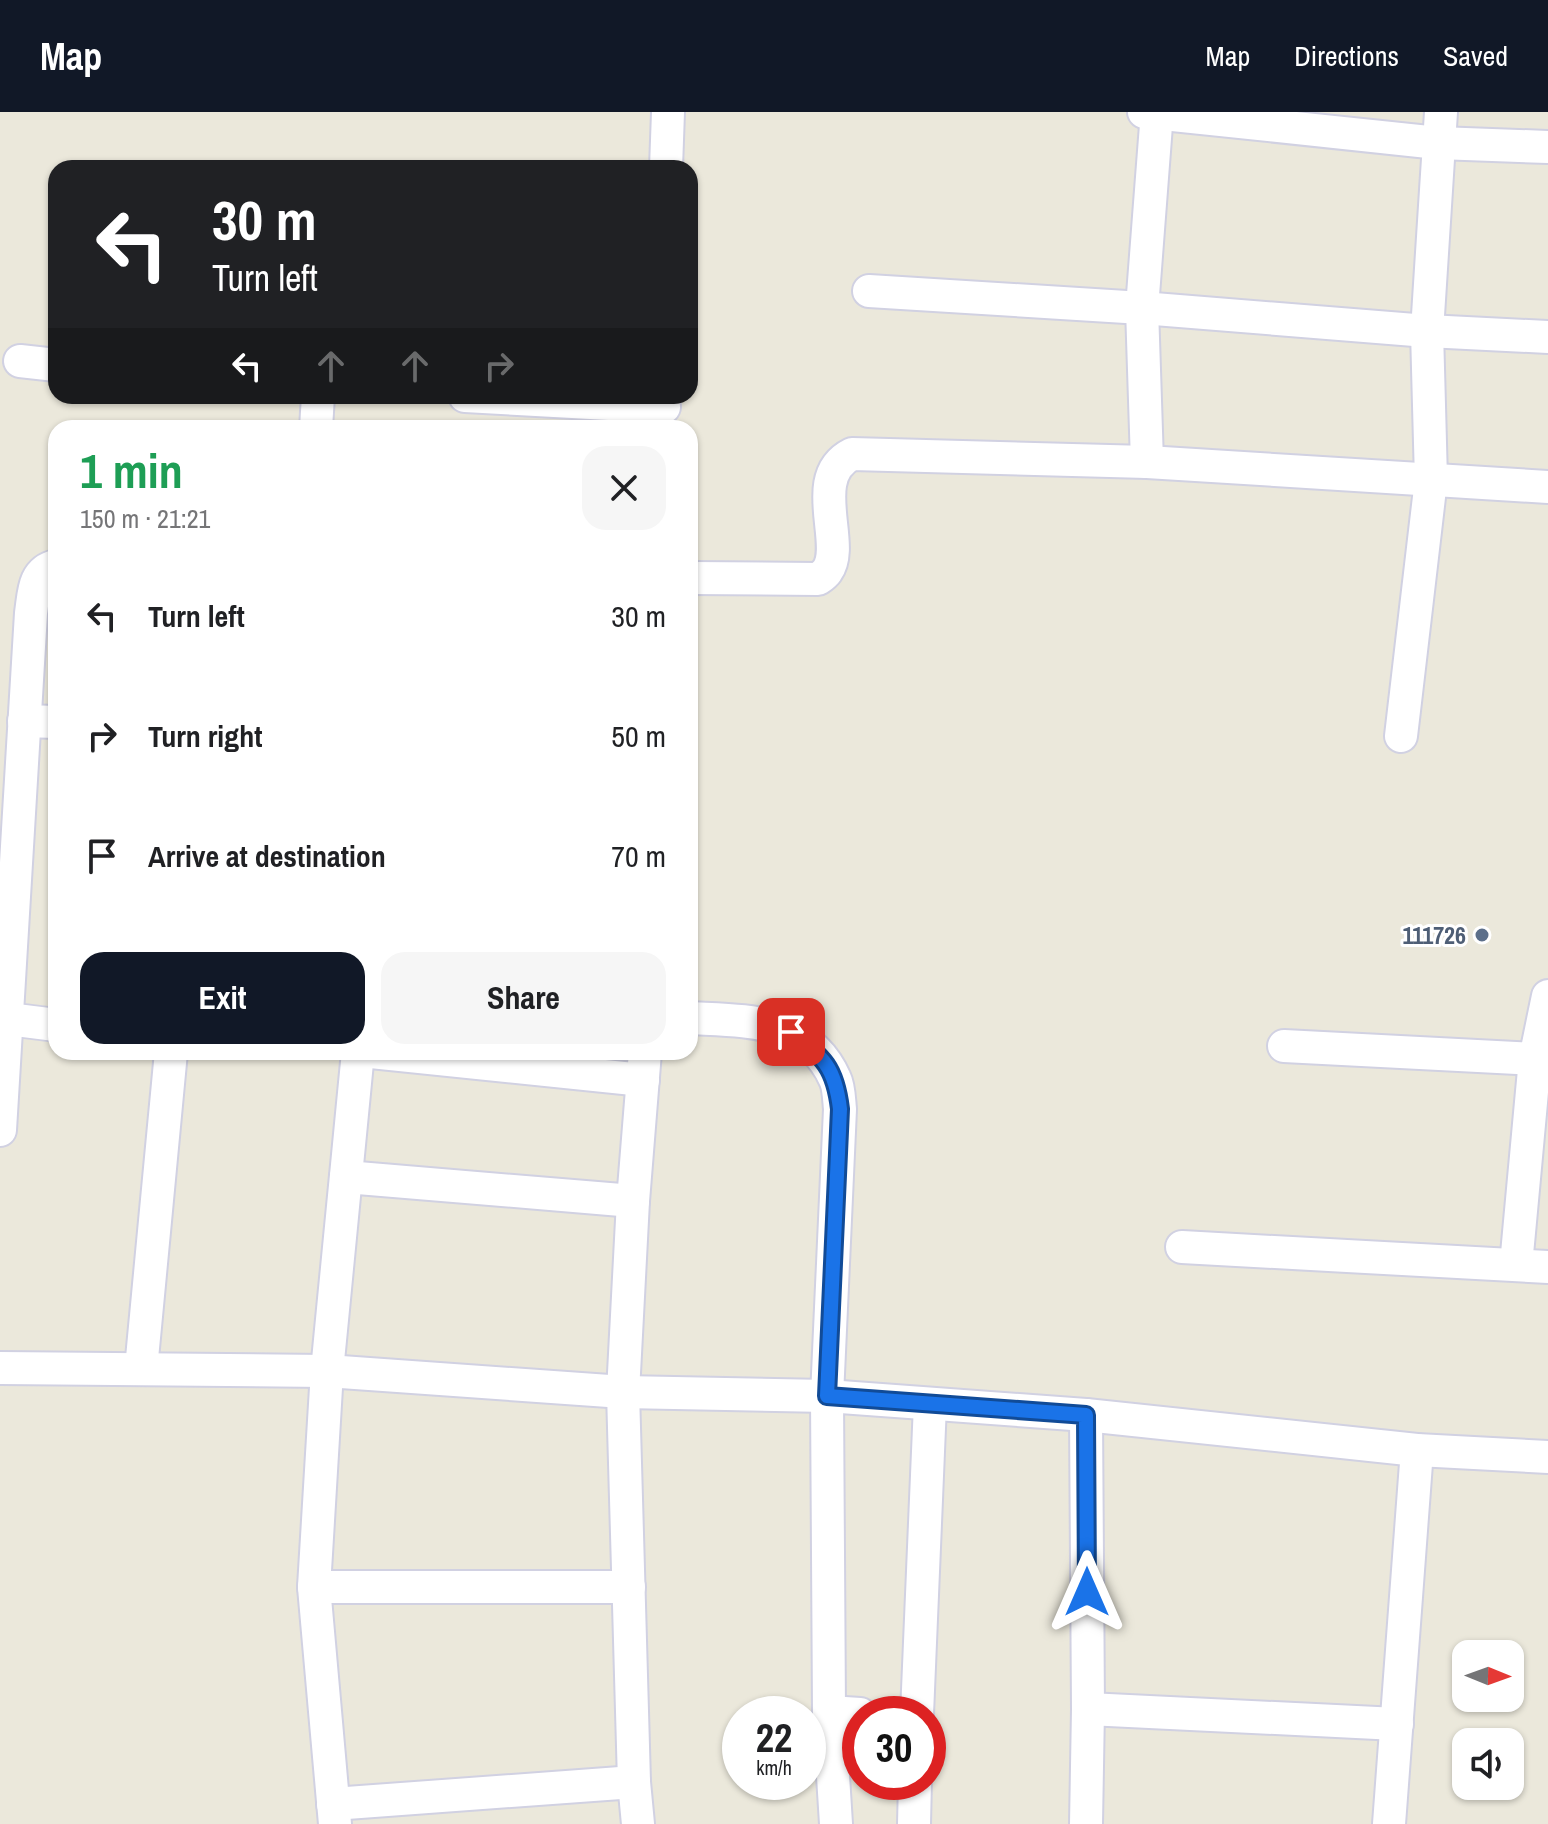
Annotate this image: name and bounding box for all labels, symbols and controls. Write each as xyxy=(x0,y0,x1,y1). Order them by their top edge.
text: Map xyxy=(40,31,102,82)
text: Map xyxy=(1206,37,1250,75)
text: Directions xyxy=(1294,37,1399,75)
text: Saved xyxy=(1443,37,1508,75)
text: 30 m xyxy=(212,182,317,257)
icon: left xyxy=(80,192,184,296)
text: Turn left xyxy=(212,254,318,302)
icon: left xyxy=(225,344,269,388)
icon: ahead xyxy=(309,344,353,388)
icon: ahead xyxy=(393,344,437,388)
icon: right xyxy=(477,344,521,388)
text: 1 min xyxy=(80,438,183,503)
button: close xyxy=(582,446,666,530)
text: 150 m · 21:21 xyxy=(80,501,210,536)
icon: left xyxy=(80,594,124,638)
text: Turn left xyxy=(148,596,245,636)
text: 30 m xyxy=(611,596,666,636)
icon: right xyxy=(80,714,124,758)
text: Turn right xyxy=(148,716,262,756)
text: 50 m xyxy=(611,716,666,756)
icon: arrive xyxy=(80,834,124,878)
text: Arrive at destination xyxy=(148,836,386,876)
text: 70 m xyxy=(611,836,666,876)
place label: 111726 xyxy=(1402,919,1466,951)
marker: 111726 xyxy=(1473,926,1491,944)
button: Exit xyxy=(80,952,365,1044)
button: Share xyxy=(381,952,666,1044)
pin xyxy=(757,998,825,1066)
icon: arrive xyxy=(769,1010,813,1054)
position arrow xyxy=(1045,1550,1129,1634)
north arrow xyxy=(1452,1640,1524,1712)
map controls xyxy=(1452,1640,1524,1800)
speed limit sign: 30 xyxy=(842,1696,946,1800)
text: 22 xyxy=(756,1711,792,1764)
button: sound xyxy=(1452,1728,1524,1800)
text: km/h xyxy=(756,1754,792,1781)

